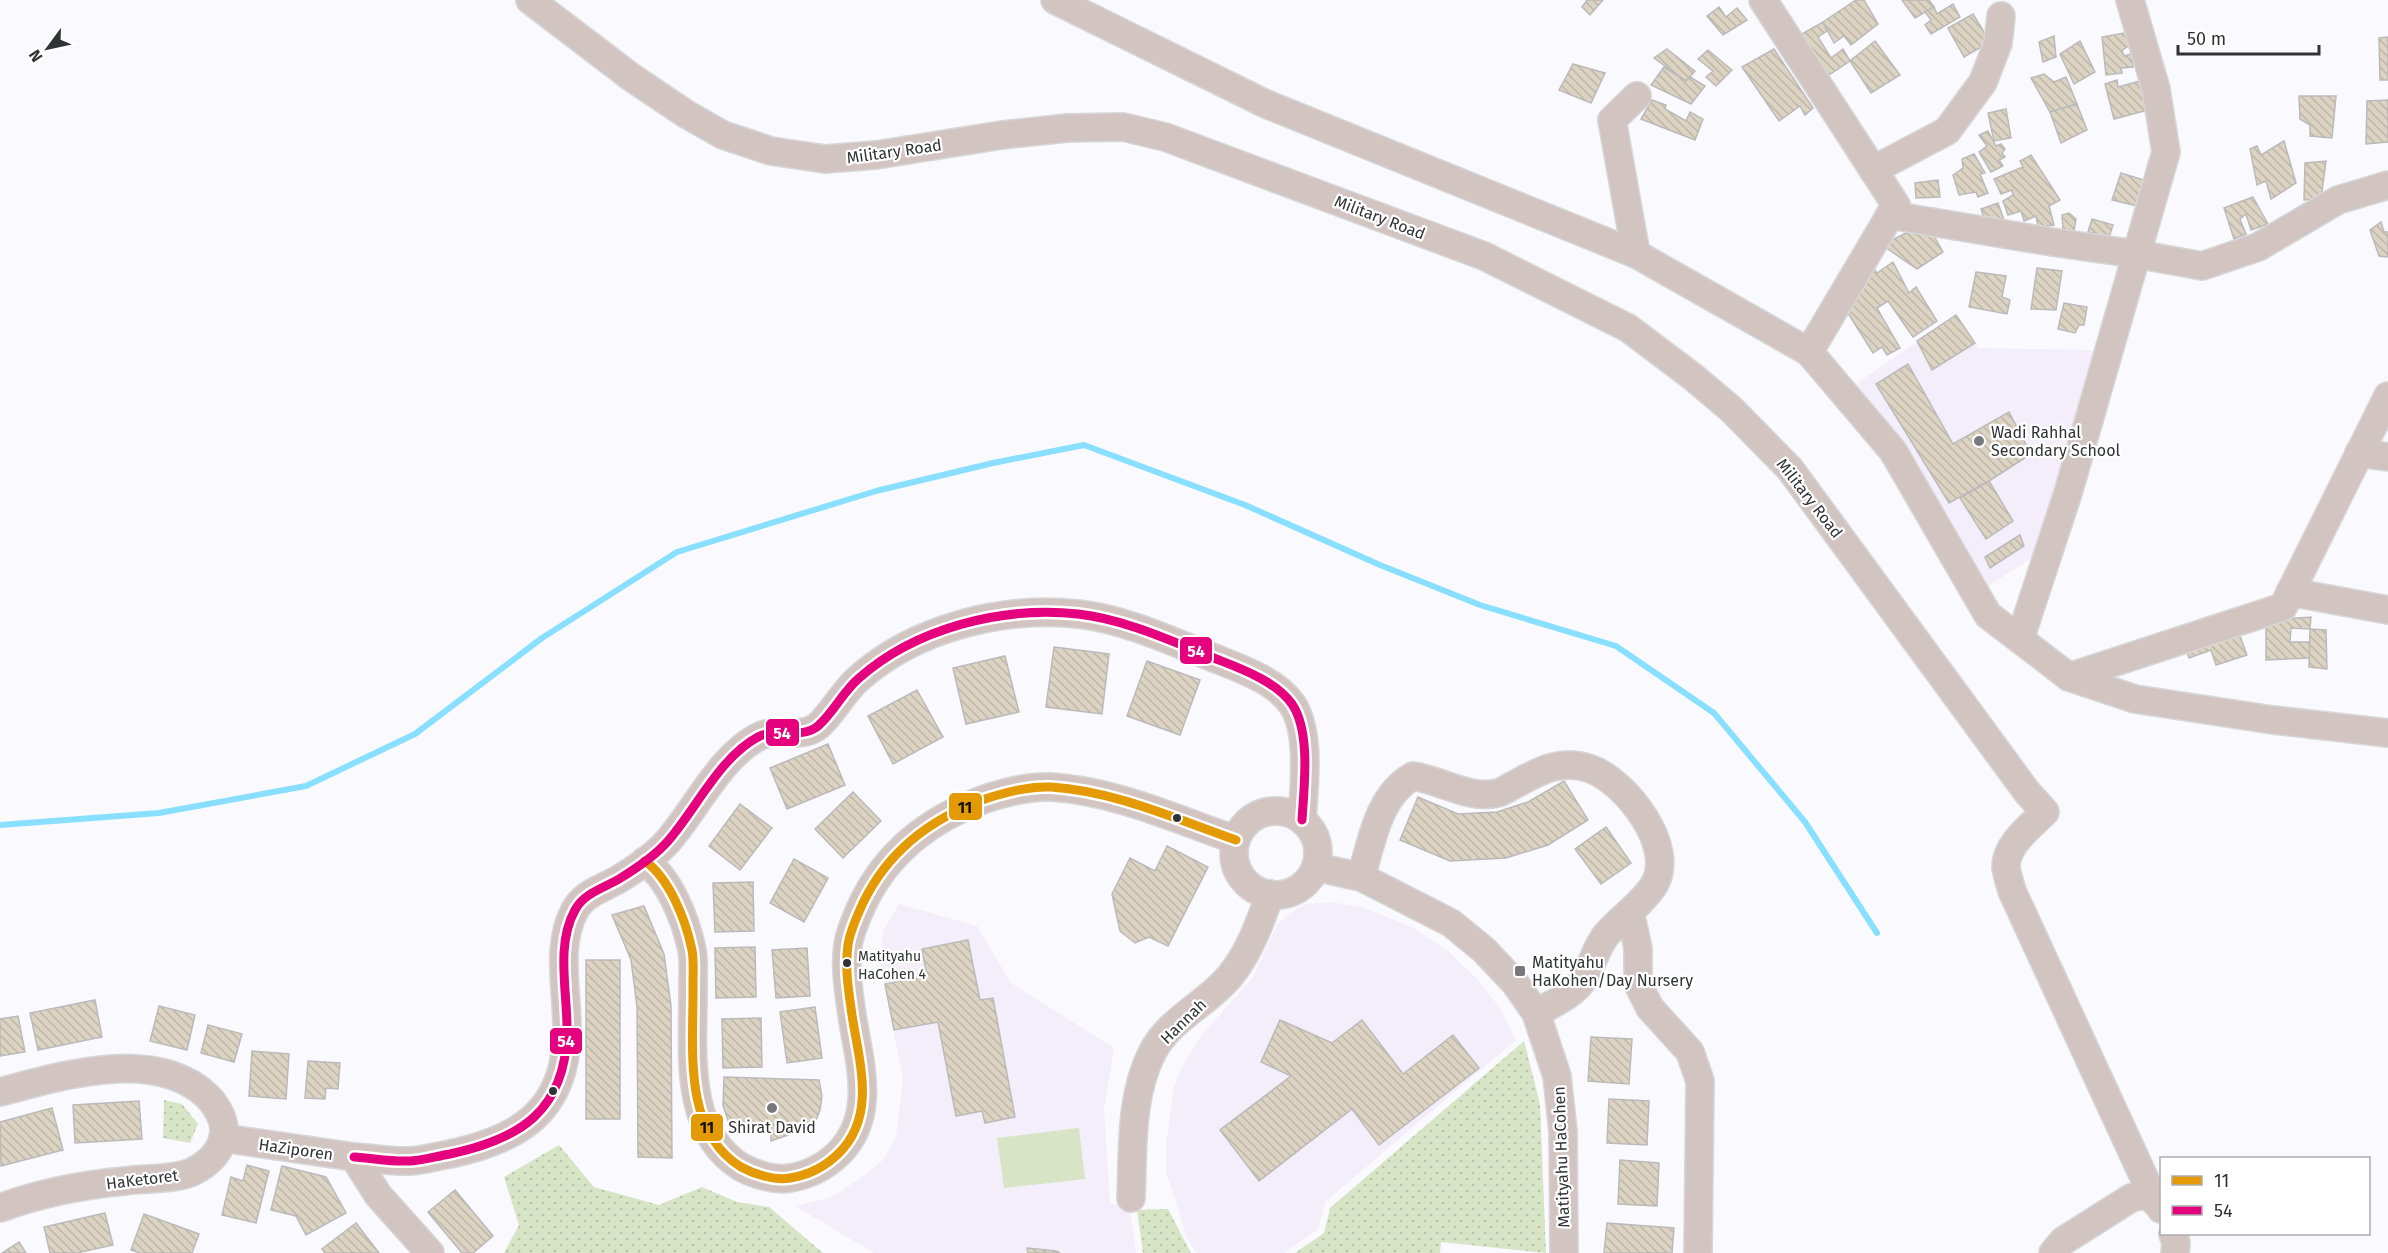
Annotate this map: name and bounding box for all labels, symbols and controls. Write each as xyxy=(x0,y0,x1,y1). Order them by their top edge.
north arrow xyxy=(18,18,78,78)
scale bar xyxy=(2178,18,2319,56)
text: 50 m xyxy=(2187,28,2226,50)
text: N xyxy=(25,46,47,66)
street label: Military Road xyxy=(845,135,943,168)
street label: Military Road xyxy=(1332,191,1428,243)
place label: Wadi Rahhal Secondary School xyxy=(1991,423,2120,460)
marker: Wadi Rahhal Secondary School xyxy=(1972,434,1986,448)
street label: Military Road xyxy=(1773,455,1847,542)
line badge: 54 xyxy=(1179,636,1213,665)
text: 54 xyxy=(1187,642,1205,661)
line badge: 54 xyxy=(765,718,800,747)
text: 54 xyxy=(773,724,791,743)
line badge: 11 xyxy=(948,792,983,821)
text: 11 xyxy=(958,798,972,817)
unlabelled marker xyxy=(1171,812,1183,824)
place label: Matityahu HaCohen 4 xyxy=(858,948,927,983)
place label: Matityahu HaKohen/Day Nursery xyxy=(1532,953,1693,990)
marker: Matityahu HaCohen 4 xyxy=(841,957,853,969)
marker: Matityahu HaKohen/Day Nursery xyxy=(1513,964,1527,978)
street label: Hannah xyxy=(1156,995,1210,1048)
line badge: 54 xyxy=(549,1027,583,1055)
text: 54 xyxy=(557,1032,575,1051)
unlabelled marker xyxy=(547,1085,559,1097)
street label: Matityahu HaCohen xyxy=(1550,1086,1573,1228)
marker: Shirat David xyxy=(765,1101,779,1115)
line badge: 11 xyxy=(690,1113,724,1142)
text: 11 xyxy=(700,1118,714,1137)
place label: Shirat David xyxy=(728,1118,816,1137)
street label: HaZiporen xyxy=(257,1135,334,1164)
legend xyxy=(2160,1157,2370,1235)
street label: HaKetoret xyxy=(105,1166,179,1193)
text: 11 xyxy=(2214,1170,2229,1192)
text: 54 xyxy=(2214,1200,2233,1222)

